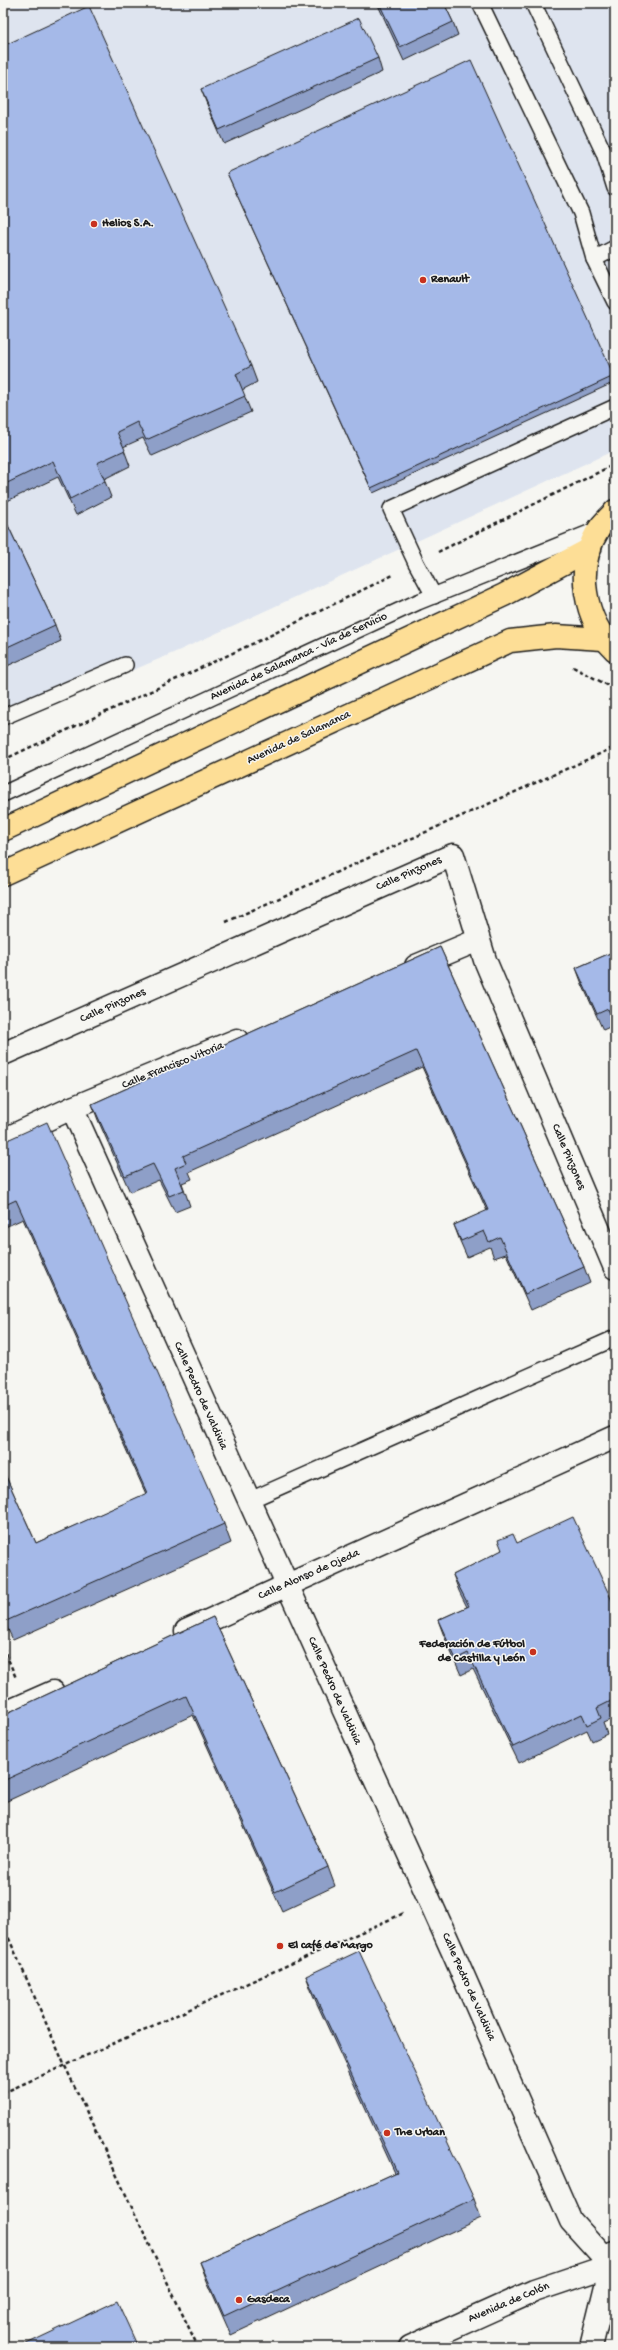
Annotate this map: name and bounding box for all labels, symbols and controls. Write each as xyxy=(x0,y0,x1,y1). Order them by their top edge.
place label: Helios S.A. xyxy=(102,217,154,231)
marker: Helios S.A. xyxy=(89,219,99,229)
place label: Renault xyxy=(430,273,470,287)
marker: Renault xyxy=(418,275,428,285)
street label: Avenida de Salamanca - Vía de Servicio xyxy=(208,610,390,704)
street label: Avenida de Salamanca xyxy=(245,708,353,768)
street label: Calle Pinzones xyxy=(374,853,444,895)
street label: Calle Pinzones xyxy=(78,985,148,1027)
street label: Calle Francisco Vitoria xyxy=(120,1039,226,1093)
street label: Calle Pinzones xyxy=(548,1122,588,1193)
street label: Calle Pedro de Valdivia xyxy=(170,1340,230,1453)
street label: Calle Alonso de Ojeda xyxy=(256,1546,362,1604)
street label: Calle Pedro de Valdivia xyxy=(304,1635,364,1748)
place label: Federación de Fútbol de Castilla y León xyxy=(418,1638,525,1666)
marker: Federación de Fútbol de Castilla y León xyxy=(528,1647,538,1657)
street label: Calle Pedro de Valdivia xyxy=(438,1931,498,2044)
place label: El café de Margo xyxy=(287,1939,374,1953)
marker: El café de Margo xyxy=(275,1941,285,1951)
place label: The Urban xyxy=(394,2126,445,2140)
marker: The Urban xyxy=(382,2128,392,2138)
street label: Avenida de Colón xyxy=(466,2279,552,2326)
place label: Gasdeca xyxy=(247,2293,291,2307)
marker: Gasdeca xyxy=(234,2295,244,2305)

